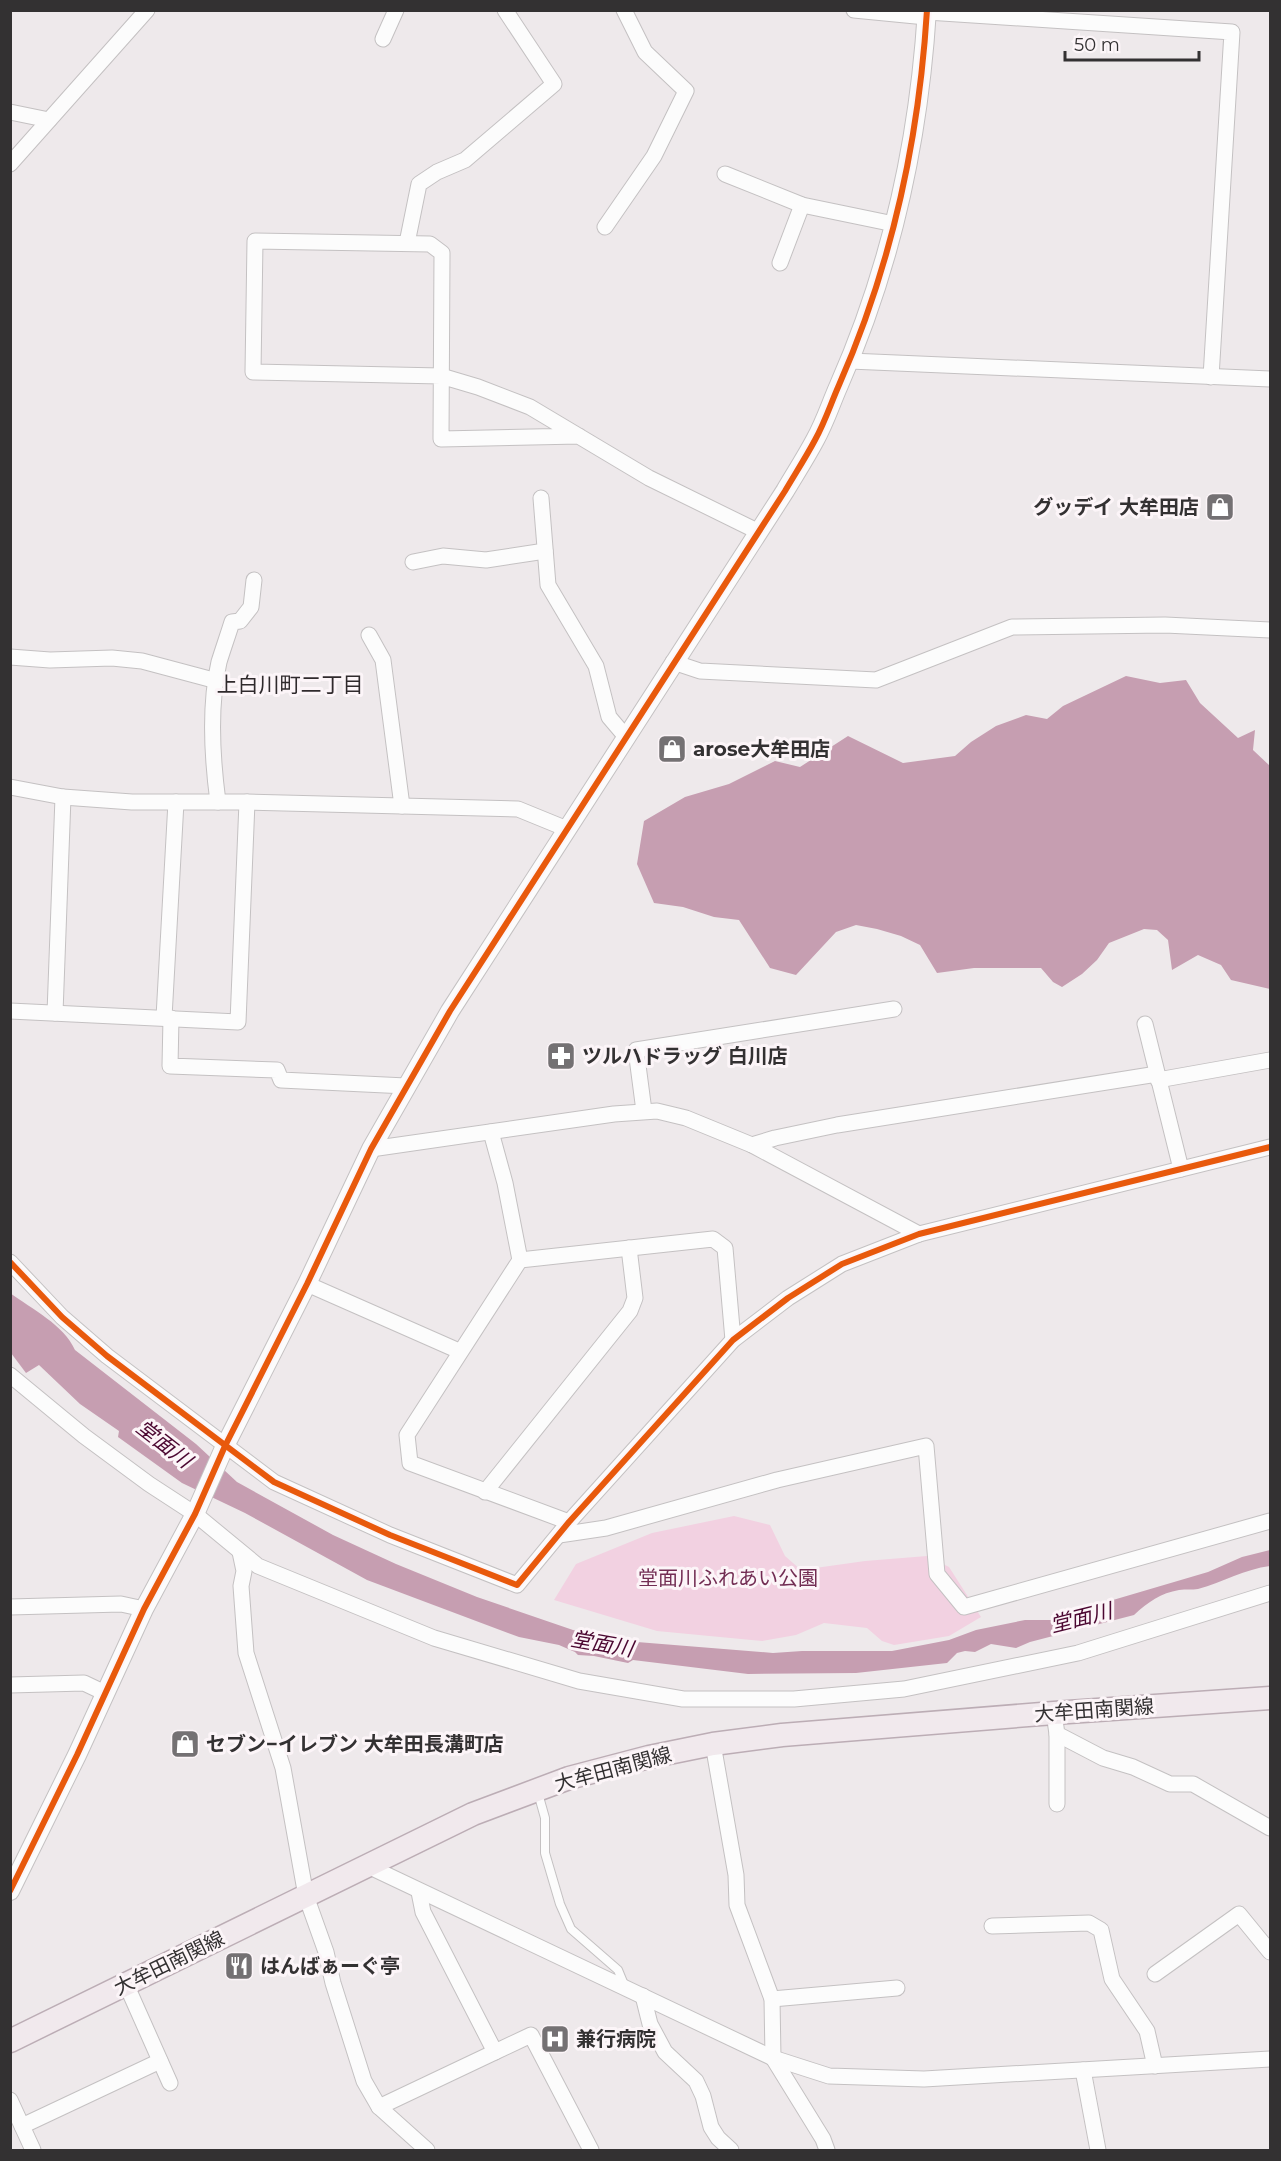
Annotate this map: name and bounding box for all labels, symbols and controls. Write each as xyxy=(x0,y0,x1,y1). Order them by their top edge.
scale bar xyxy=(1065,24,1198,62)
text: 50 m xyxy=(1074,34,1120,56)
shop icon: グッデイ 大牟田店 xyxy=(1204,491,1236,523)
place label: グッデイ 大牟田店 xyxy=(1033,495,1199,519)
district label: 上白川町二丁目 xyxy=(217,672,364,697)
shop icon: arose大牟田店 xyxy=(656,733,688,765)
place label: arose大牟田店 xyxy=(693,737,830,761)
pharmacy icon: ツルハドラッグ 白川店 xyxy=(545,1040,577,1072)
place label: ツルハドラッグ 白川店 xyxy=(582,1044,788,1068)
water label: 堂面川 xyxy=(132,1414,198,1474)
park label: 堂面川ふれあい公園 xyxy=(638,1566,818,1590)
water label: 堂面川 xyxy=(1047,1597,1116,1637)
water label: 堂面川 xyxy=(569,1626,637,1662)
street label: 大牟田南関線 xyxy=(1033,1694,1155,1726)
shop icon: セブン−イレブン 大牟田長溝町店 xyxy=(169,1728,201,1760)
place label: セブン−イレブン 大牟田長溝町店 xyxy=(206,1732,504,1756)
street label: 大牟田南関線 xyxy=(552,1742,674,1796)
street label: 大牟田南関線 xyxy=(110,1926,228,2000)
restaurant icon: はんばぁーぐ亭 xyxy=(223,1950,255,1982)
place label: はんばぁーぐ亭 xyxy=(260,1954,400,1978)
hospital icon: 兼行病院 xyxy=(539,2023,571,2055)
place label: 兼行病院 xyxy=(576,2027,656,2051)

